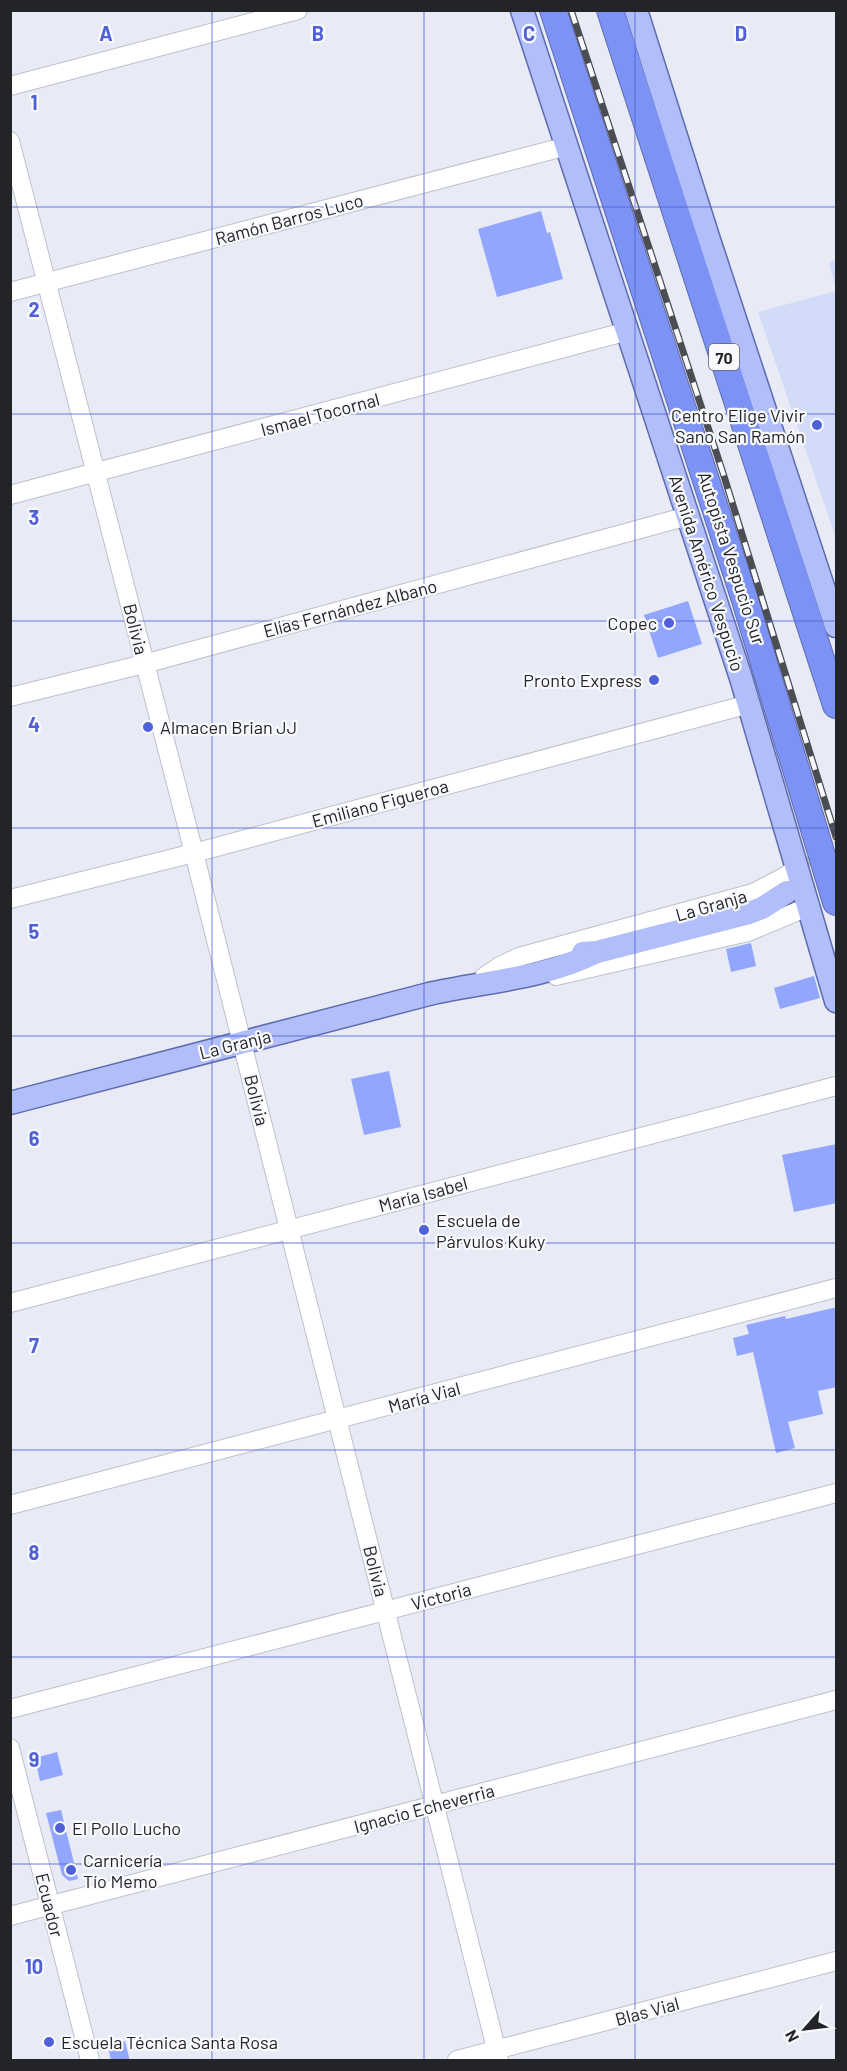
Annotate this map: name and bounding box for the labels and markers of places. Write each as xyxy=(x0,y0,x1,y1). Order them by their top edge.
place label: Centro Elige Vivir Sano San Ramón xyxy=(671,404,805,447)
marker: Centro Elige Vivir Sano San Ramón xyxy=(810,418,824,432)
place label: Copec xyxy=(608,612,657,634)
marker: Copec xyxy=(662,616,676,630)
place label: Pronto Express xyxy=(523,669,642,691)
marker: Pronto Express xyxy=(647,673,661,687)
place label: Almacen Brian JJ xyxy=(160,716,297,738)
marker: Almacen Brian JJ xyxy=(141,720,155,734)
place label: Escuela de Párvulos Kuky xyxy=(436,1209,545,1252)
marker: Escuela de Párvulos Kuky xyxy=(417,1223,431,1237)
place label: El Pollo Lucho xyxy=(72,1817,181,1839)
marker: El Pollo Lucho xyxy=(53,1821,67,1835)
place label: Carnicería Tío Memo xyxy=(83,1849,162,1892)
marker: Carnicería Tío Memo xyxy=(64,1863,78,1877)
place label: Escuela Técnica Santa Rosa xyxy=(61,2031,278,2053)
marker: Escuela Técnica Santa Rosa xyxy=(42,2035,56,2049)

